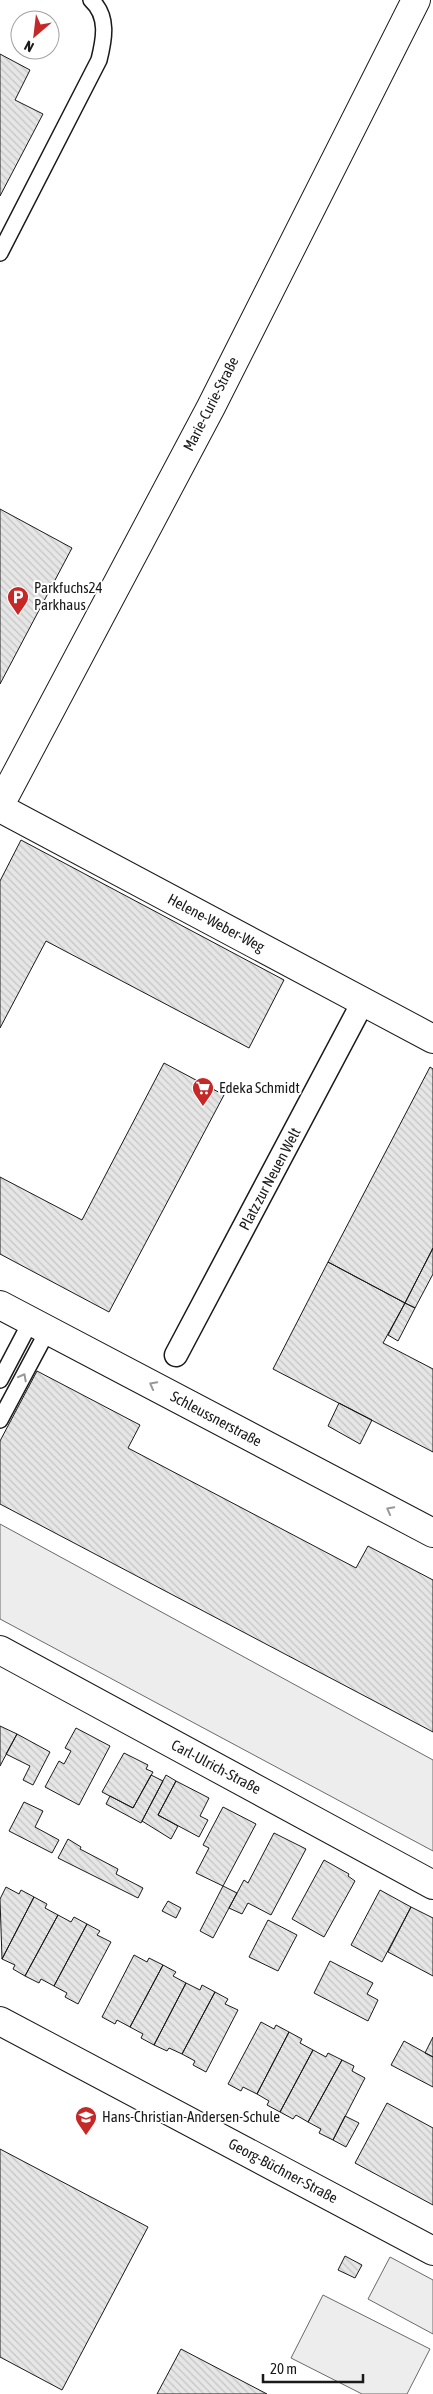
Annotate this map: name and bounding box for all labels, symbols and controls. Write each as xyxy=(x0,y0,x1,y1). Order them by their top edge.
north arrow xyxy=(10,10,60,60)
text: N xyxy=(21,37,36,55)
street label: Marie-Curie-Straße xyxy=(179,354,242,454)
place label: Parkfuchs24 Parkhaus xyxy=(34,579,103,613)
parking icon: Parkfuchs24 Parkhaus xyxy=(6,585,30,616)
street label: Helene-Weber-Weg xyxy=(165,890,268,955)
supermarket icon: Edeka Schmidt xyxy=(191,1076,215,1107)
place label: Edeka Schmidt xyxy=(219,1079,300,1096)
street label: Platz zur Neuen Welt xyxy=(235,1125,304,1233)
one-way arrow xyxy=(17,1373,27,1382)
one-way arrow xyxy=(150,1382,159,1392)
street label: Schleussnerstraße xyxy=(168,1387,265,1450)
one-way arrow xyxy=(386,1506,395,1516)
street label: Carl-Ulrich-Straße xyxy=(169,1736,264,1797)
school or university icon: Hans-Christian-Andersen-Schule xyxy=(74,2105,98,2136)
place label: Hans-Christian-Andersen-Schule xyxy=(102,2108,280,2125)
street label: Georg-Büchner-Straße xyxy=(226,2135,341,2207)
scale bar xyxy=(263,2352,363,2384)
text: 20 m xyxy=(270,2360,297,2377)

